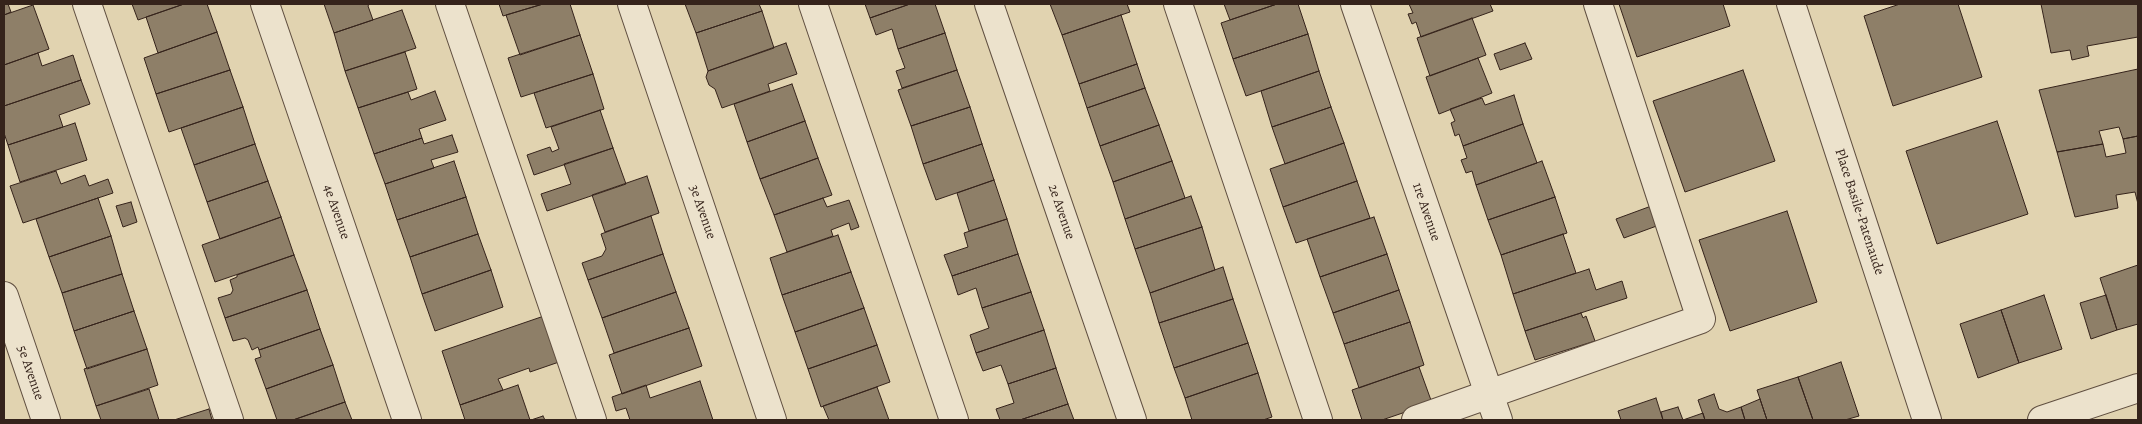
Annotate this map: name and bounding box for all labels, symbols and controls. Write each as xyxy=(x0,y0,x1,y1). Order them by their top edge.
street label: Place Basile-Patenaude xyxy=(1831,147,1887,277)
street label: 1re Avenue xyxy=(1408,181,1444,243)
street label: 4e Avenue xyxy=(319,182,353,242)
street label: 2e Avenue xyxy=(1044,182,1078,242)
street label: 3e Avenue xyxy=(685,183,719,241)
street label: 5e Avenue xyxy=(13,343,47,403)

